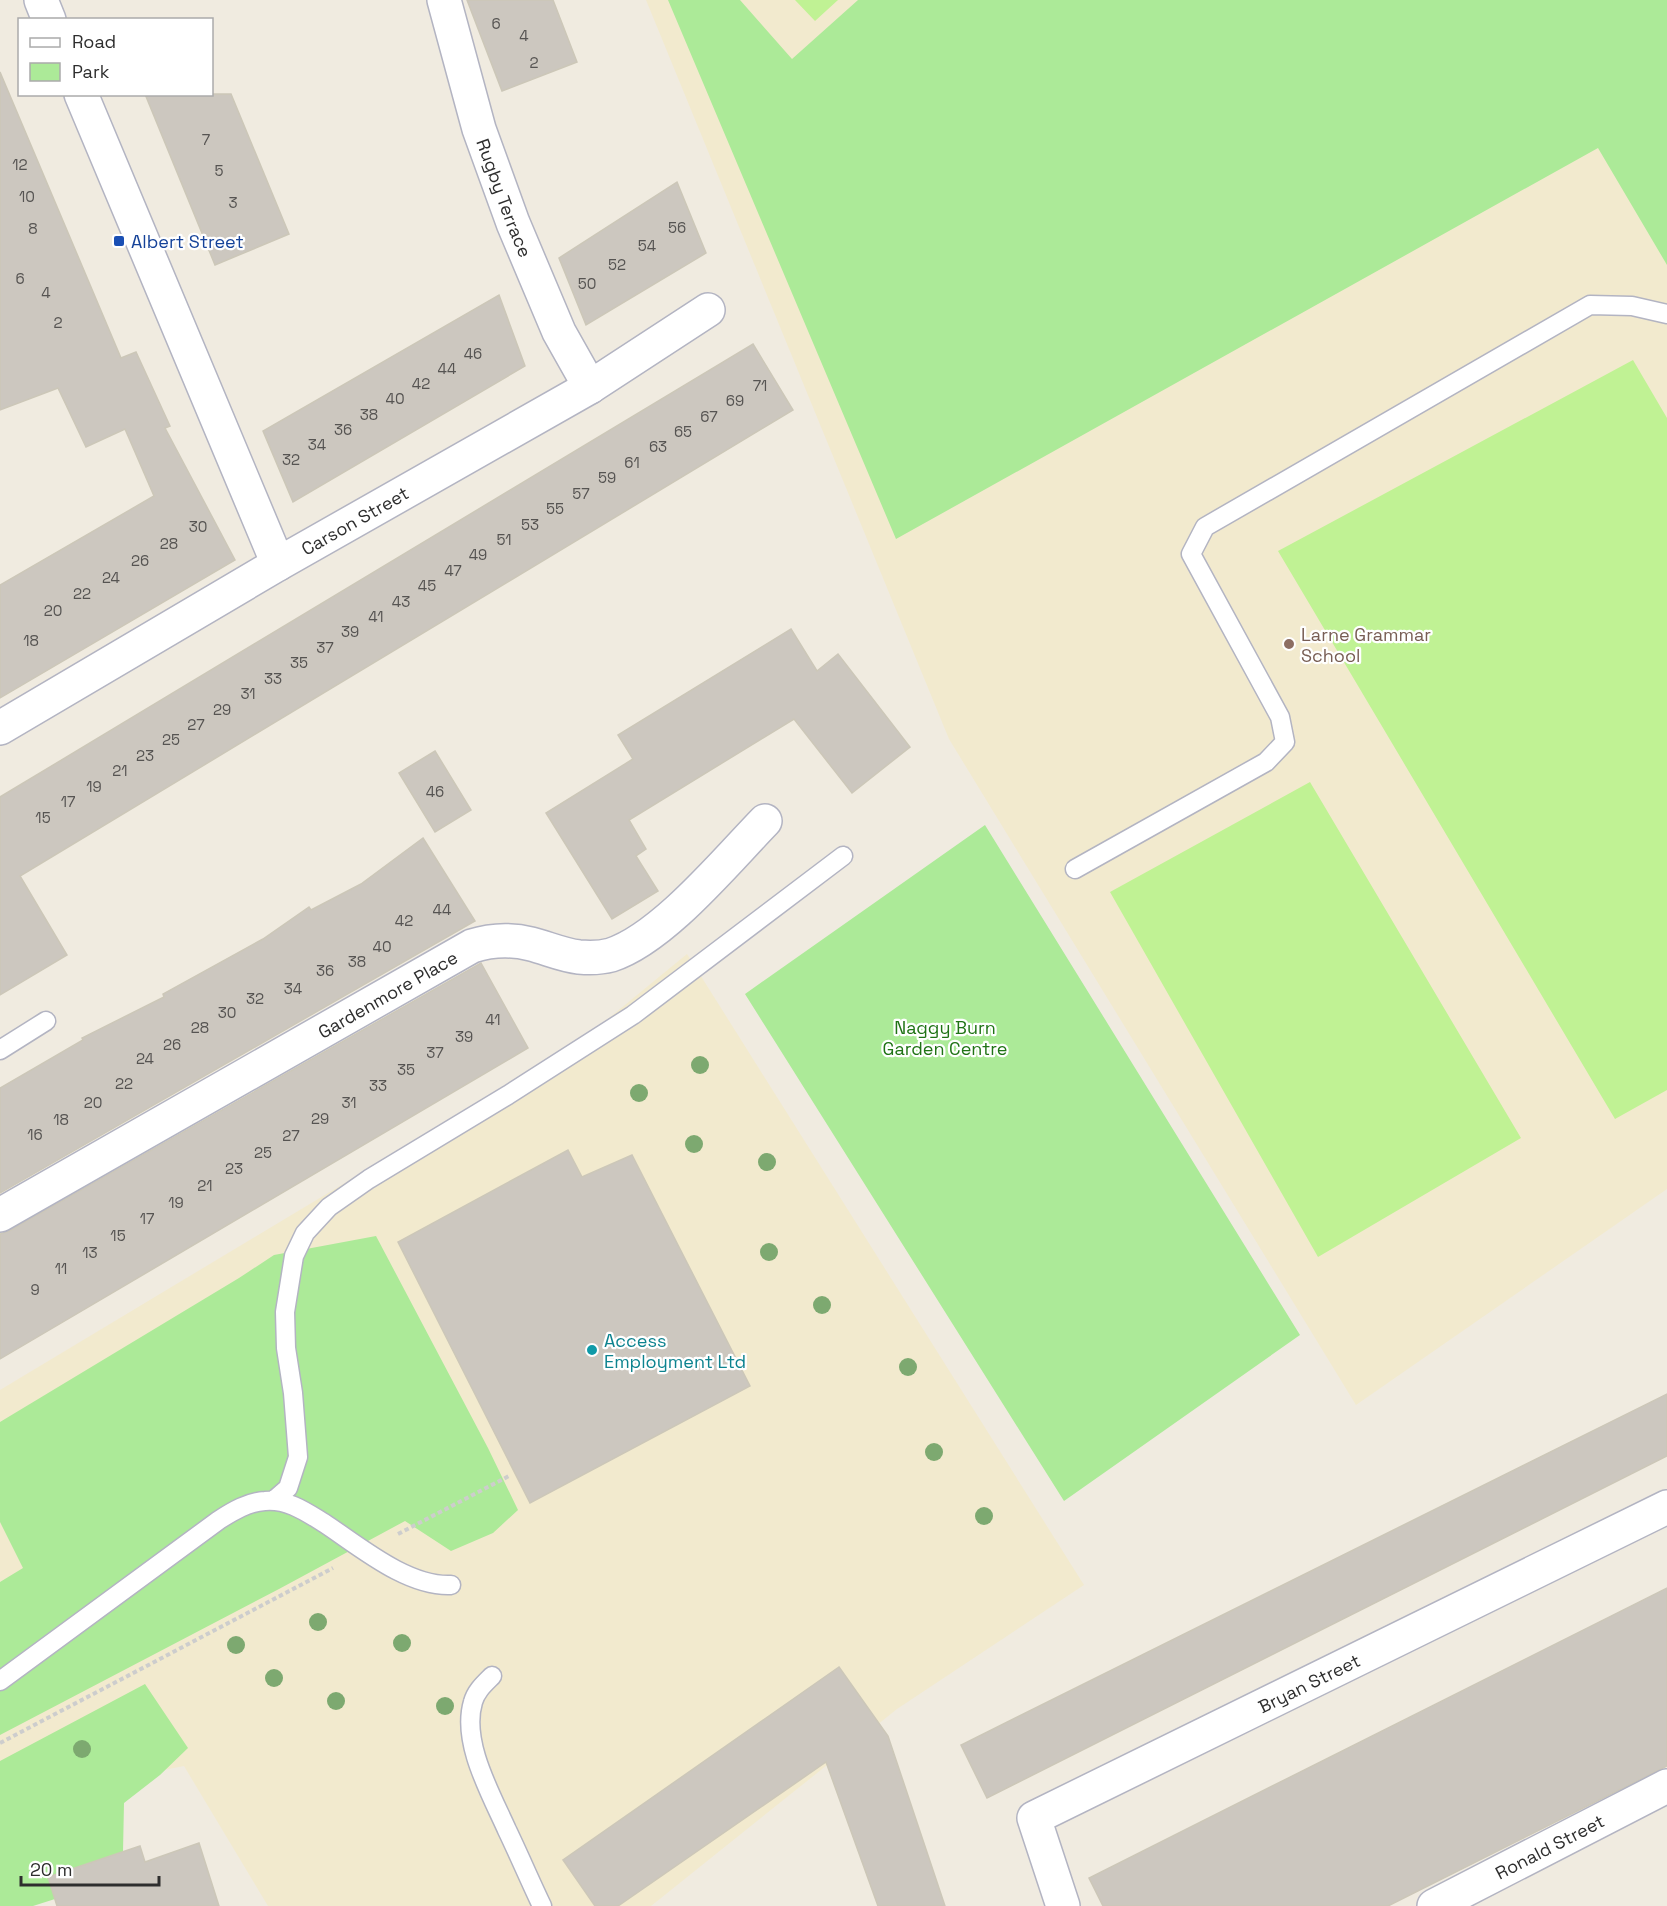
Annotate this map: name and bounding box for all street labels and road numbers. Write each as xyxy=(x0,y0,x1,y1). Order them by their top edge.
street label: Rugby Terrace xyxy=(472,135,538,261)
street label: Carson Street xyxy=(297,481,413,560)
street label: Gardenmore Place xyxy=(314,945,461,1043)
street label: Bryan Street xyxy=(1254,1648,1364,1718)
street label: Ronald Street xyxy=(1491,1809,1608,1884)

